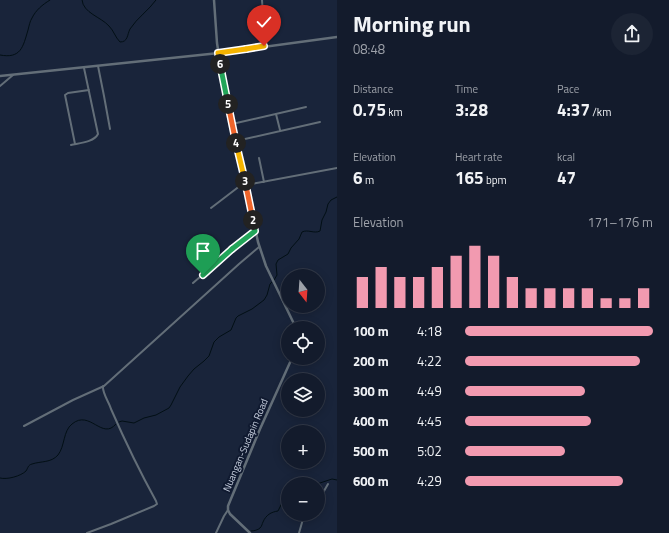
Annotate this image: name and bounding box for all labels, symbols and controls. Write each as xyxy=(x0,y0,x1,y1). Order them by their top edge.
pin xyxy=(247,5,281,46)
text: Morning run xyxy=(353,7,471,41)
icon: check xyxy=(253,11,275,33)
button: share xyxy=(611,13,653,55)
text: 08:48 xyxy=(353,39,385,59)
pin: 6 xyxy=(210,54,230,74)
text: 6 xyxy=(217,56,223,72)
text: Distance xyxy=(353,81,393,97)
text: Time xyxy=(455,81,478,97)
text: Pace xyxy=(557,81,579,97)
pin: 5 xyxy=(218,94,238,114)
text: 5 xyxy=(225,96,231,112)
text: 0.75 xyxy=(353,97,386,123)
text: 3:28 xyxy=(455,97,488,123)
text: 4:37 xyxy=(557,97,590,123)
text: km xyxy=(386,104,403,120)
text: /km xyxy=(590,104,611,120)
pin: 4 xyxy=(226,133,246,153)
text: 4 xyxy=(233,135,239,151)
text: Elevation xyxy=(353,149,396,165)
text: Heart rate xyxy=(455,149,502,165)
text: kcal xyxy=(557,149,575,165)
text: 6 xyxy=(353,165,363,191)
text: 165 xyxy=(455,165,484,191)
text: 47 xyxy=(557,165,576,191)
pin: 3 xyxy=(235,171,255,191)
text: m xyxy=(363,172,374,188)
text: bpm xyxy=(484,172,507,188)
text: 3 xyxy=(242,173,248,189)
pin: 2 xyxy=(243,210,263,230)
text: 2 xyxy=(250,212,256,228)
text: Elevation xyxy=(353,212,404,232)
text: 171–176 m xyxy=(587,212,653,232)
pin xyxy=(186,234,220,275)
icon: arrive xyxy=(192,240,214,262)
north arrow xyxy=(281,269,325,313)
map controls xyxy=(281,269,325,521)
button: locate xyxy=(281,321,325,365)
text: 100 m xyxy=(353,321,389,341)
text: 4:18 xyxy=(417,321,442,341)
text: 200 m xyxy=(353,351,389,371)
text: 4:22 xyxy=(417,351,442,371)
button: layers xyxy=(281,373,325,417)
text: 300 m xyxy=(353,381,389,401)
text: 4:49 xyxy=(417,381,442,401)
street label: Nuangan-Sudapin Road xyxy=(219,396,272,494)
text: 400 m xyxy=(353,411,389,431)
text: 4:45 xyxy=(417,411,442,431)
button: + xyxy=(281,425,325,469)
text: 500 m xyxy=(353,441,389,461)
text: 5:02 xyxy=(417,441,442,461)
text: 600 m xyxy=(353,471,389,491)
text: 4:29 xyxy=(417,471,442,491)
button: − xyxy=(281,477,325,521)

